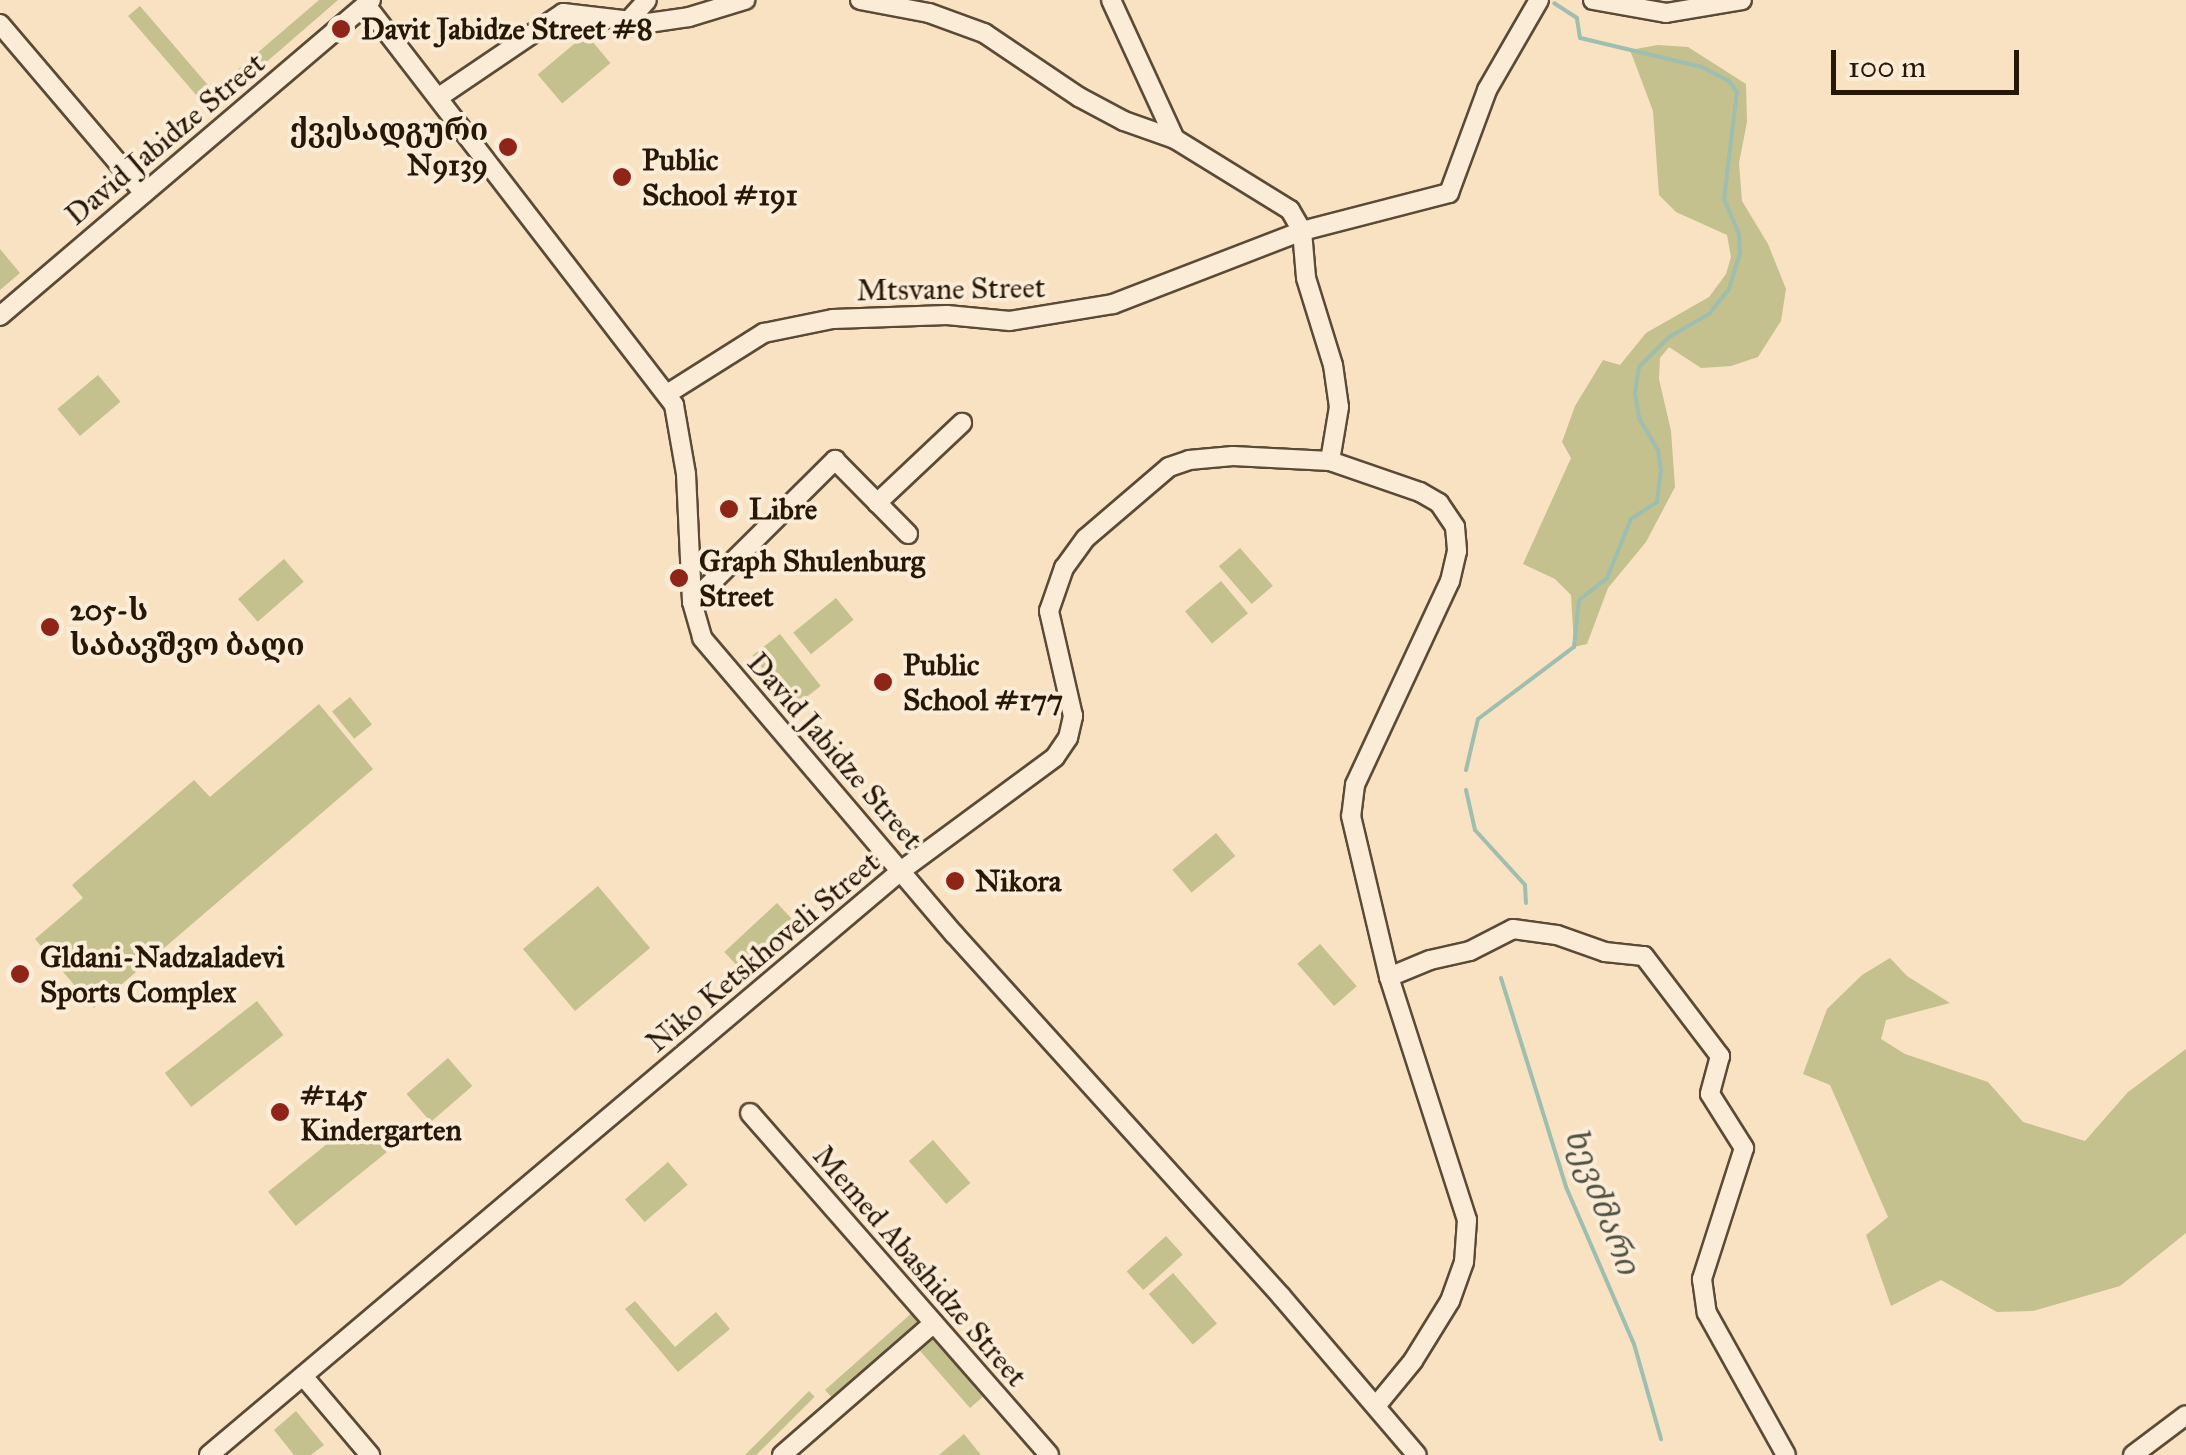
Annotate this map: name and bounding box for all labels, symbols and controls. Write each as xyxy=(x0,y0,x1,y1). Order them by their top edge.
place label: Davit Jabidze Street #8 xyxy=(361,11,653,47)
marker: Davit Jabidze Street #8 xyxy=(330,18,352,40)
scale bar xyxy=(1836,30,2024,92)
street label: David Jabidze Street xyxy=(58,45,272,233)
text: 100 m xyxy=(1848,49,1926,85)
place label: ქვესადგური N9139 xyxy=(290,112,488,182)
marker: ქვესადგური N9139 xyxy=(497,136,519,158)
place label: Public School #191 xyxy=(642,142,798,212)
marker: Public School #191 xyxy=(611,166,633,188)
street label: Mtsvane Street xyxy=(856,269,1046,309)
place label: Libre xyxy=(749,491,817,527)
marker: Libre xyxy=(718,498,740,520)
place label: Graph Shulenburg Street xyxy=(699,543,925,614)
marker: Graph Shulenburg Street xyxy=(668,567,690,589)
place label: 205-ს საბავშვო ბაღი xyxy=(70,592,305,662)
marker: 205-ს საბავშვო ბაღი xyxy=(39,616,61,638)
street label: David Jabidze Street xyxy=(740,645,930,857)
place label: Public School #177 xyxy=(903,647,1063,718)
marker: Public School #177 xyxy=(872,671,894,693)
street label: Niko Ketskhoveli Street xyxy=(639,844,887,1060)
place label: Nikora xyxy=(975,863,1061,899)
marker: Nikora xyxy=(944,870,966,892)
place label: Gldani-Nadzaladevi Sports Complex xyxy=(40,939,284,1010)
marker: Gldani-Nadzaladevi Sports Complex xyxy=(9,963,31,985)
place label: #145 Kindergarten xyxy=(300,1077,462,1148)
marker: #145 Kindergarten xyxy=(269,1101,291,1123)
water label: ხევძმარი xyxy=(1555,1122,1647,1280)
street label: Memed Abashidze Street xyxy=(805,1138,1035,1394)

